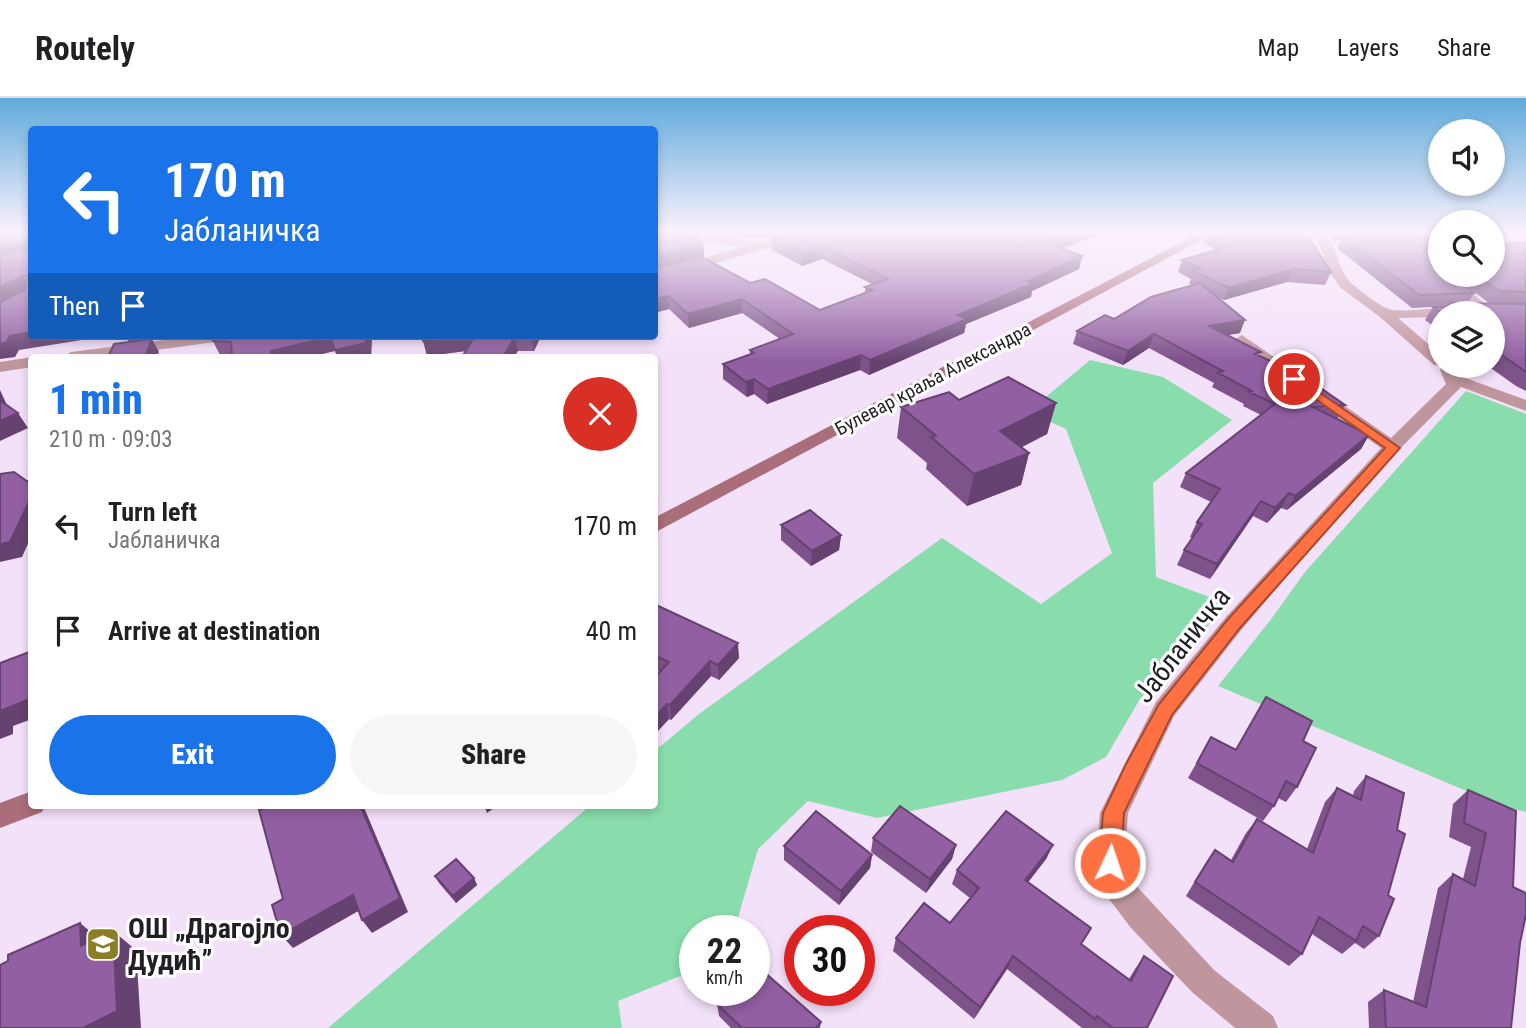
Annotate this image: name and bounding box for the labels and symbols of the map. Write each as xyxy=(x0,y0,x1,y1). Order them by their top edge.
street label: Булевар краља Александра xyxy=(831,317,1035,441)
pin xyxy=(1264,349,1324,409)
street label: Јабланичка xyxy=(1127,581,1237,709)
position arrow xyxy=(1073,826,1147,900)
place label: ОШ „Драгојло Дудић” xyxy=(128,912,290,977)
speed limit sign: 30 xyxy=(784,915,875,1006)
school or university icon: ОШ „Драгојло Дудић” xyxy=(84,925,122,963)

